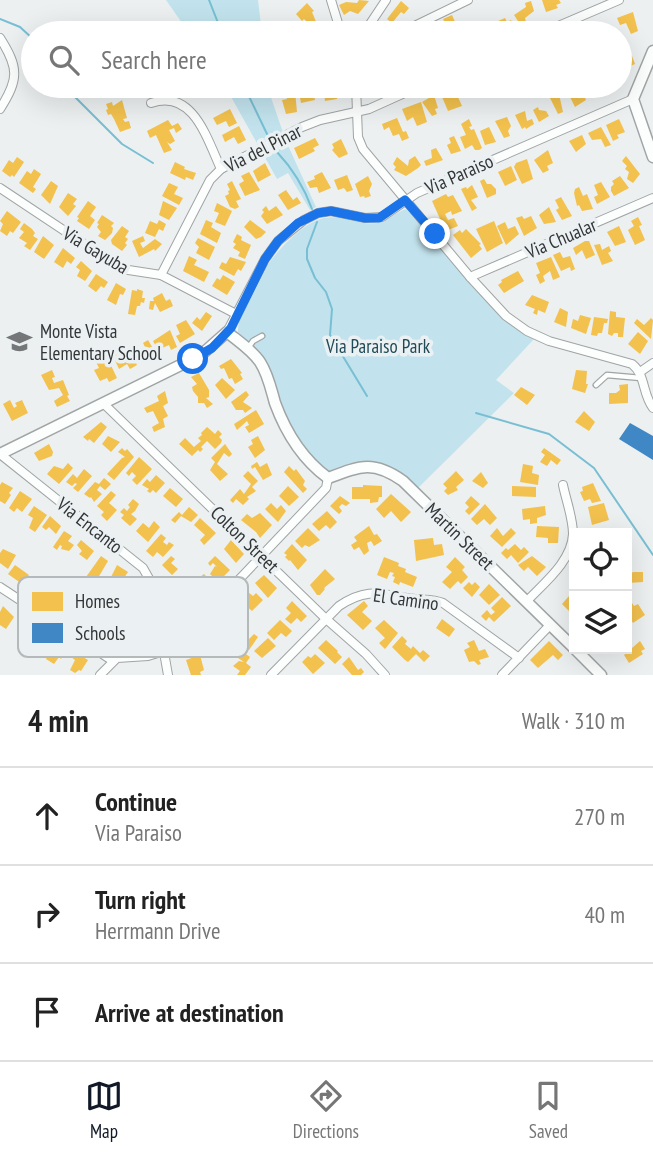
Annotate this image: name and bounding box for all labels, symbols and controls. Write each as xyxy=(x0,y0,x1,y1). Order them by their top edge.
search box xyxy=(21,21,632,98)
icon: search xyxy=(45,41,83,79)
text: Search here xyxy=(101,43,207,76)
street label: Via del Pinar xyxy=(220,118,306,178)
street label: Via Paraiso xyxy=(420,148,497,200)
street label: Via Chualar xyxy=(521,212,601,264)
route end xyxy=(419,218,450,249)
street label: Via Gayuba xyxy=(58,220,133,279)
place label: Monte Vista Elementary School xyxy=(40,319,162,365)
school or university icon: Monte Vista Elementary School xyxy=(6,328,34,356)
park label: Via Paraiso Park xyxy=(325,334,431,358)
route start xyxy=(177,343,208,374)
street label: Via Encanto xyxy=(51,491,128,558)
street label: Martin Street xyxy=(421,497,500,575)
street label: Colton Street xyxy=(206,501,285,578)
map controls xyxy=(569,528,632,654)
button: locate xyxy=(569,528,632,591)
legend xyxy=(18,577,248,657)
street label: El Camino xyxy=(372,583,440,615)
text: Homes xyxy=(75,589,120,613)
button: layers xyxy=(569,591,632,654)
text: Schools xyxy=(75,621,126,645)
text: 4 min xyxy=(28,701,89,740)
text: Walk · 310 m xyxy=(522,706,625,735)
text: Continue xyxy=(95,785,177,818)
icon: ahead xyxy=(28,797,66,835)
text: 270 m xyxy=(574,802,625,831)
text: Via Paraiso xyxy=(95,818,182,847)
text: Turn right xyxy=(95,883,186,916)
icon: right xyxy=(28,895,66,933)
text: 40 m xyxy=(584,900,625,929)
text: Herrmann Drive xyxy=(95,916,220,945)
icon: arrive xyxy=(28,993,66,1031)
text: Arrive at destination xyxy=(95,996,284,1029)
tab: Map xyxy=(85,1077,123,1143)
tab: Directions xyxy=(293,1077,359,1143)
tab: Saved xyxy=(529,1077,568,1143)

